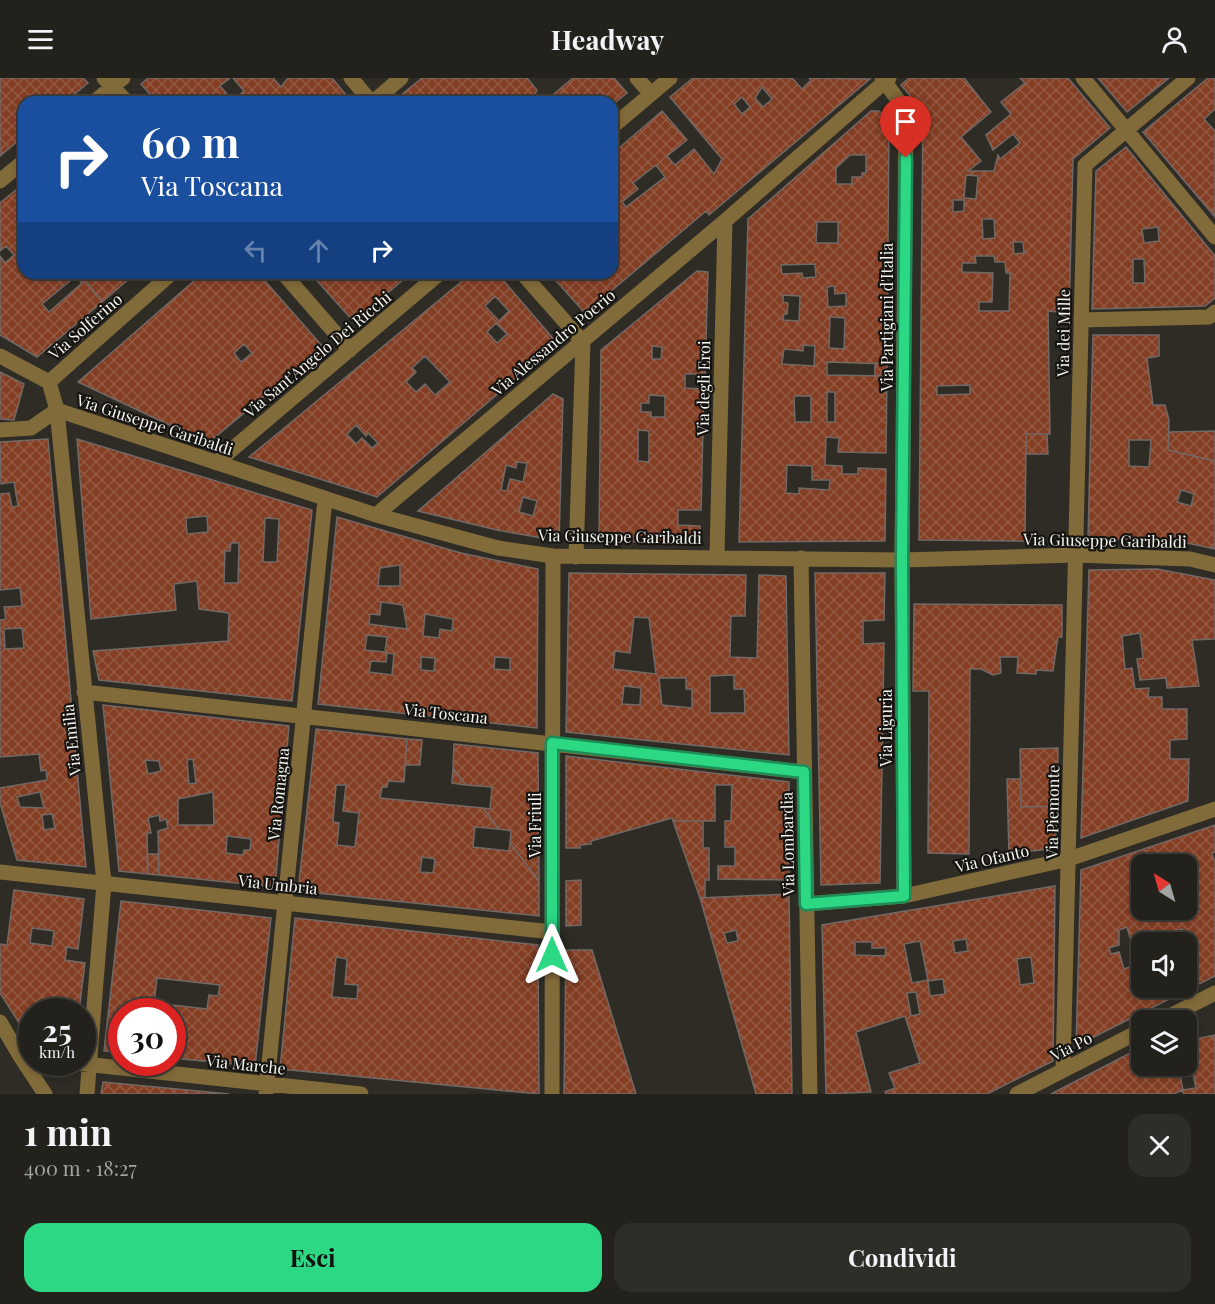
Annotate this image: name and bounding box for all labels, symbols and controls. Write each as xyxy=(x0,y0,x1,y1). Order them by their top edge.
text: Headway xyxy=(551,21,664,57)
icon: menu xyxy=(24,23,57,56)
icon: person xyxy=(1158,23,1191,56)
pin xyxy=(880,96,931,158)
icon: arrive xyxy=(889,105,922,138)
text: 60 m xyxy=(141,113,239,169)
icon: right xyxy=(42,120,120,198)
text: Via Toscana xyxy=(141,167,283,203)
icon: left xyxy=(239,234,272,267)
icon: ahead xyxy=(302,234,335,267)
icon: right xyxy=(365,234,398,267)
street label: Via Partigiani d'Italia xyxy=(876,243,897,392)
street label: Via Alessandro Poerio xyxy=(486,284,619,401)
street label: Via Sant'Angelo Dei Ricchi xyxy=(238,286,395,423)
street label: Via Solferino xyxy=(43,288,126,364)
street label: Via dei Mille xyxy=(1052,289,1074,378)
street label: Via degli Eroi xyxy=(692,340,714,437)
street label: Via Giuseppe Garibaldi xyxy=(73,388,236,459)
street label: Via Giuseppe Garibaldi xyxy=(537,524,702,548)
street label: Via Giuseppe Garibaldi xyxy=(1022,528,1187,552)
street label: Via Liguria xyxy=(875,689,896,768)
street label: Via Toscana xyxy=(402,698,489,728)
street label: Via Emilia xyxy=(57,703,85,778)
street label: Via Romagna xyxy=(263,746,293,843)
street label: Via Piemonte xyxy=(1041,765,1063,860)
street label: Via Friuli xyxy=(524,792,545,859)
street label: Via Lombardia xyxy=(776,792,798,897)
street label: Via Ofanto xyxy=(952,839,1031,877)
north arrow xyxy=(1131,854,1197,920)
map controls xyxy=(1131,854,1197,1076)
street label: Via Umbria xyxy=(236,869,319,899)
position arrow xyxy=(520,923,584,987)
button: sound xyxy=(1131,932,1197,998)
speed limit sign: 30 xyxy=(108,998,186,1076)
text: 25 xyxy=(42,1010,72,1050)
button: layers xyxy=(1131,1010,1197,1076)
street label: Via Po xyxy=(1046,1027,1096,1066)
text: km/h xyxy=(39,1042,75,1062)
street label: Via Marche xyxy=(204,1049,287,1079)
text: 1 min xyxy=(24,1107,112,1155)
button: close xyxy=(1128,1114,1191,1177)
text: 400 m · 18:27 xyxy=(24,1154,137,1181)
button: Esci xyxy=(24,1223,602,1292)
button: Condividi xyxy=(614,1223,1191,1292)

